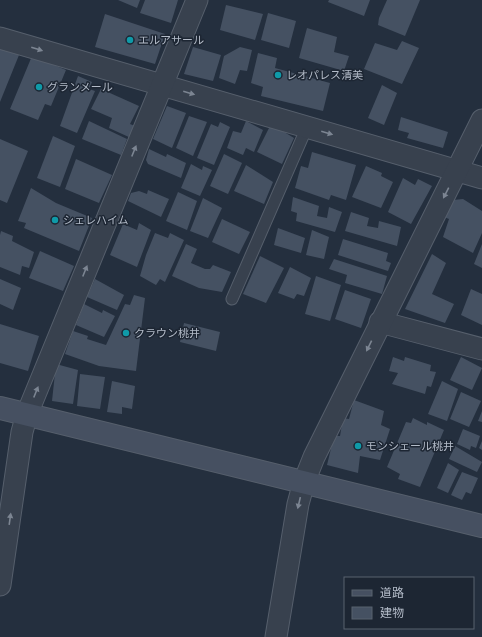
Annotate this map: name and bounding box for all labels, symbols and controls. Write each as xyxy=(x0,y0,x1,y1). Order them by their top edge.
place label: エルアサール xyxy=(138,33,204,47)
marker: エルアサール xyxy=(125,35,135,45)
one-way arrow xyxy=(32,46,44,52)
place label: レオパレス清美 xyxy=(286,68,363,82)
marker: レオパレス清美 xyxy=(273,70,283,80)
place label: グランメール xyxy=(47,80,113,94)
marker: グランメール xyxy=(34,82,44,92)
one-way arrow xyxy=(183,90,195,96)
one-way arrow xyxy=(322,130,334,136)
one-way arrow xyxy=(132,145,138,157)
one-way arrow xyxy=(443,187,449,198)
place label: シェレハイム xyxy=(63,213,129,227)
marker: シェレハイム xyxy=(50,215,60,225)
one-way arrow xyxy=(82,266,88,277)
place label: クラウン桃井 xyxy=(134,326,200,340)
marker: クラウン桃井 xyxy=(121,328,131,338)
one-way arrow xyxy=(366,340,372,352)
one-way arrow xyxy=(33,385,39,397)
place label: モンシェール桃井 xyxy=(366,439,454,453)
marker: モンシェール桃井 xyxy=(353,441,363,451)
one-way arrow xyxy=(295,497,301,509)
one-way arrow xyxy=(7,512,13,525)
legend xyxy=(344,577,474,629)
text: 道路 xyxy=(380,585,404,600)
text: 建物 xyxy=(380,605,404,620)

